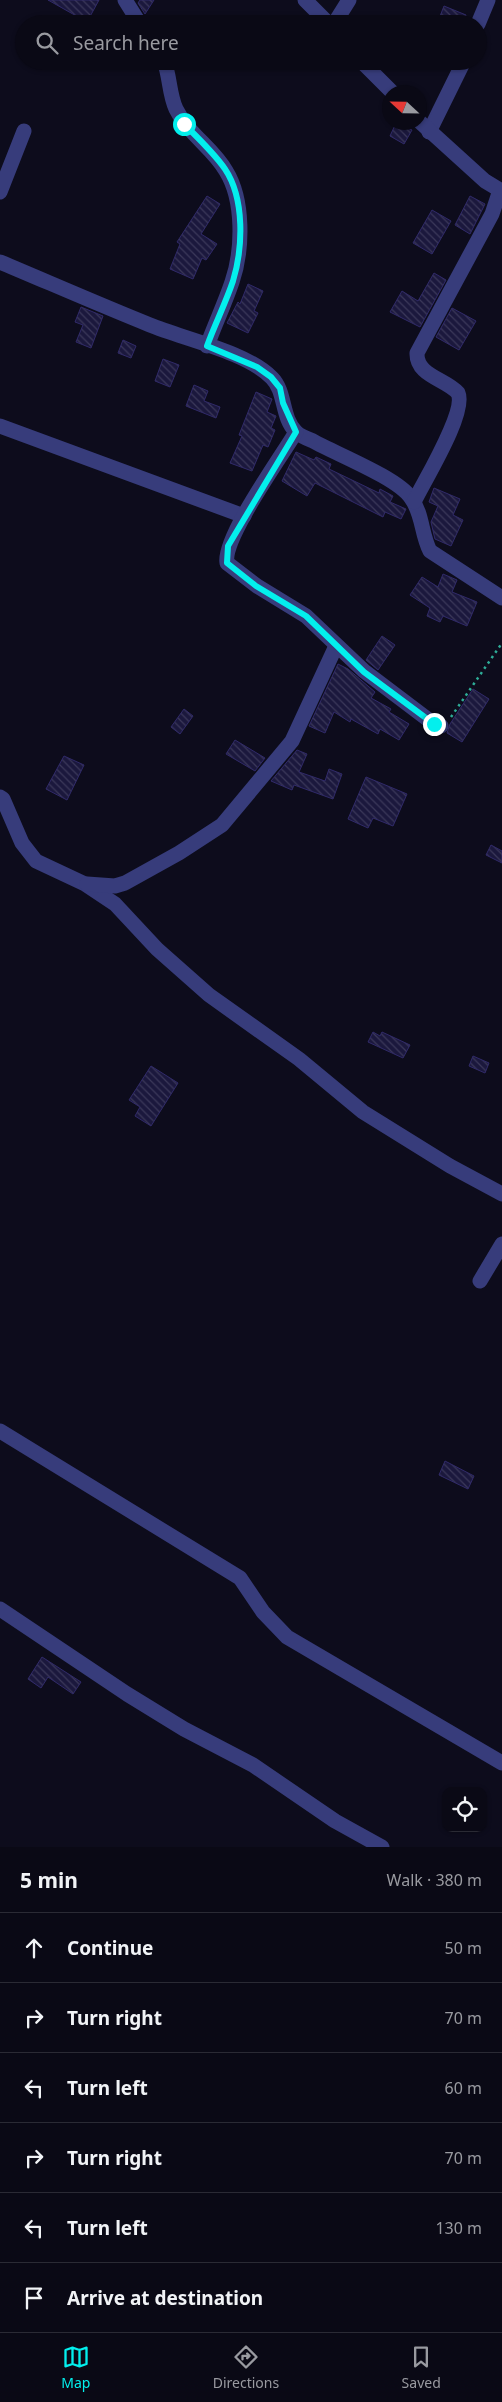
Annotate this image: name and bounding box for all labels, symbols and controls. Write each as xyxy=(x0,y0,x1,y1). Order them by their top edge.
search box xyxy=(15,15,487,70)
icon: search xyxy=(33,29,61,57)
text: Search here xyxy=(73,30,179,56)
north arrow xyxy=(382,85,427,130)
route start xyxy=(173,113,196,136)
route end xyxy=(423,713,446,736)
map controls xyxy=(442,1787,487,1832)
button: locate xyxy=(442,1787,487,1832)
text: 5 min xyxy=(20,1866,78,1894)
text: Walk · 380 m xyxy=(387,1869,482,1891)
icon: ahead xyxy=(20,1934,48,1962)
text: Continue xyxy=(67,1935,153,1961)
text: 50 m xyxy=(445,1937,482,1959)
icon: right xyxy=(20,2004,48,2032)
text: Turn right xyxy=(67,2005,162,2031)
text: 70 m xyxy=(445,2007,482,2029)
icon: left xyxy=(20,2074,48,2102)
text: Turn left xyxy=(67,2075,148,2101)
text: 60 m xyxy=(445,2077,482,2099)
icon: right xyxy=(20,2144,48,2172)
text: Turn right xyxy=(67,2145,162,2171)
text: 70 m xyxy=(445,2147,482,2169)
icon: left xyxy=(20,2214,48,2242)
text: Turn left xyxy=(67,2215,148,2241)
text: 130 m xyxy=(435,2217,482,2239)
icon: arrive xyxy=(20,2284,48,2312)
text: Arrive at destination xyxy=(67,2285,263,2311)
tab: Map xyxy=(61,2343,90,2392)
tab: Directions xyxy=(213,2343,279,2392)
tab: Saved xyxy=(402,2343,441,2392)

